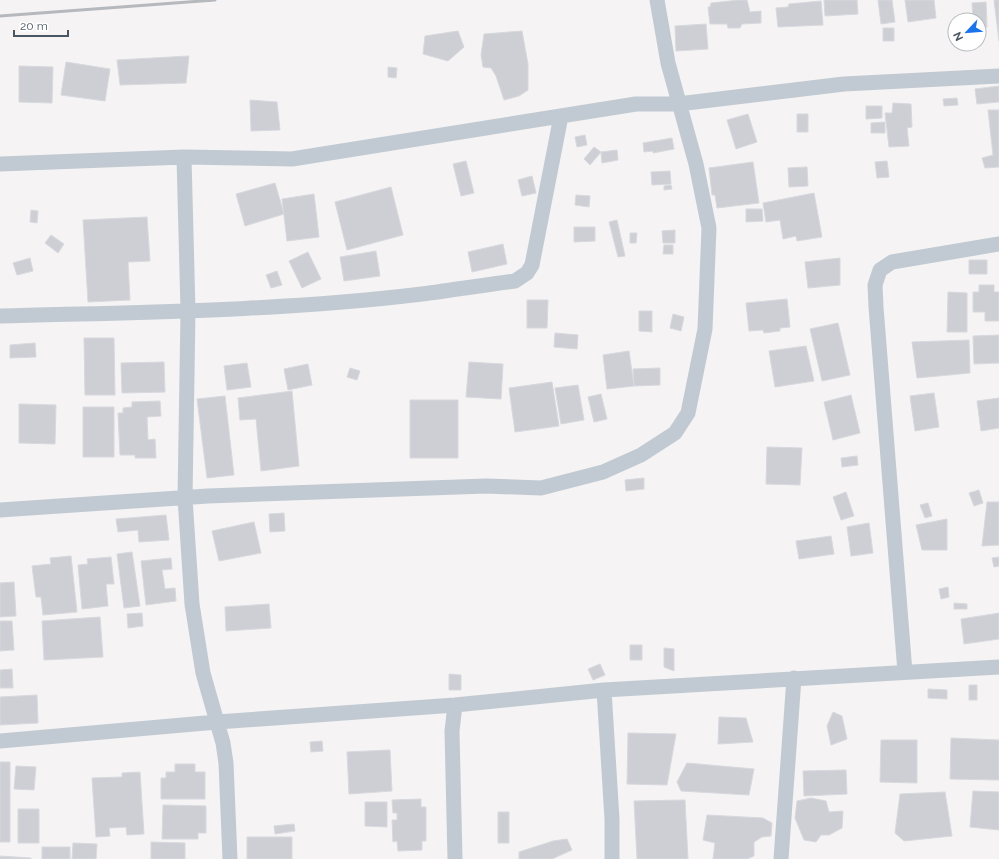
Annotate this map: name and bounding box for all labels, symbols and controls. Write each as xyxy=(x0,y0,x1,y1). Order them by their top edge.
scale bar xyxy=(14,12,68,38)
north arrow xyxy=(947,12,987,52)
text: 20 m xyxy=(20,19,48,33)
text: N xyxy=(951,30,966,43)

